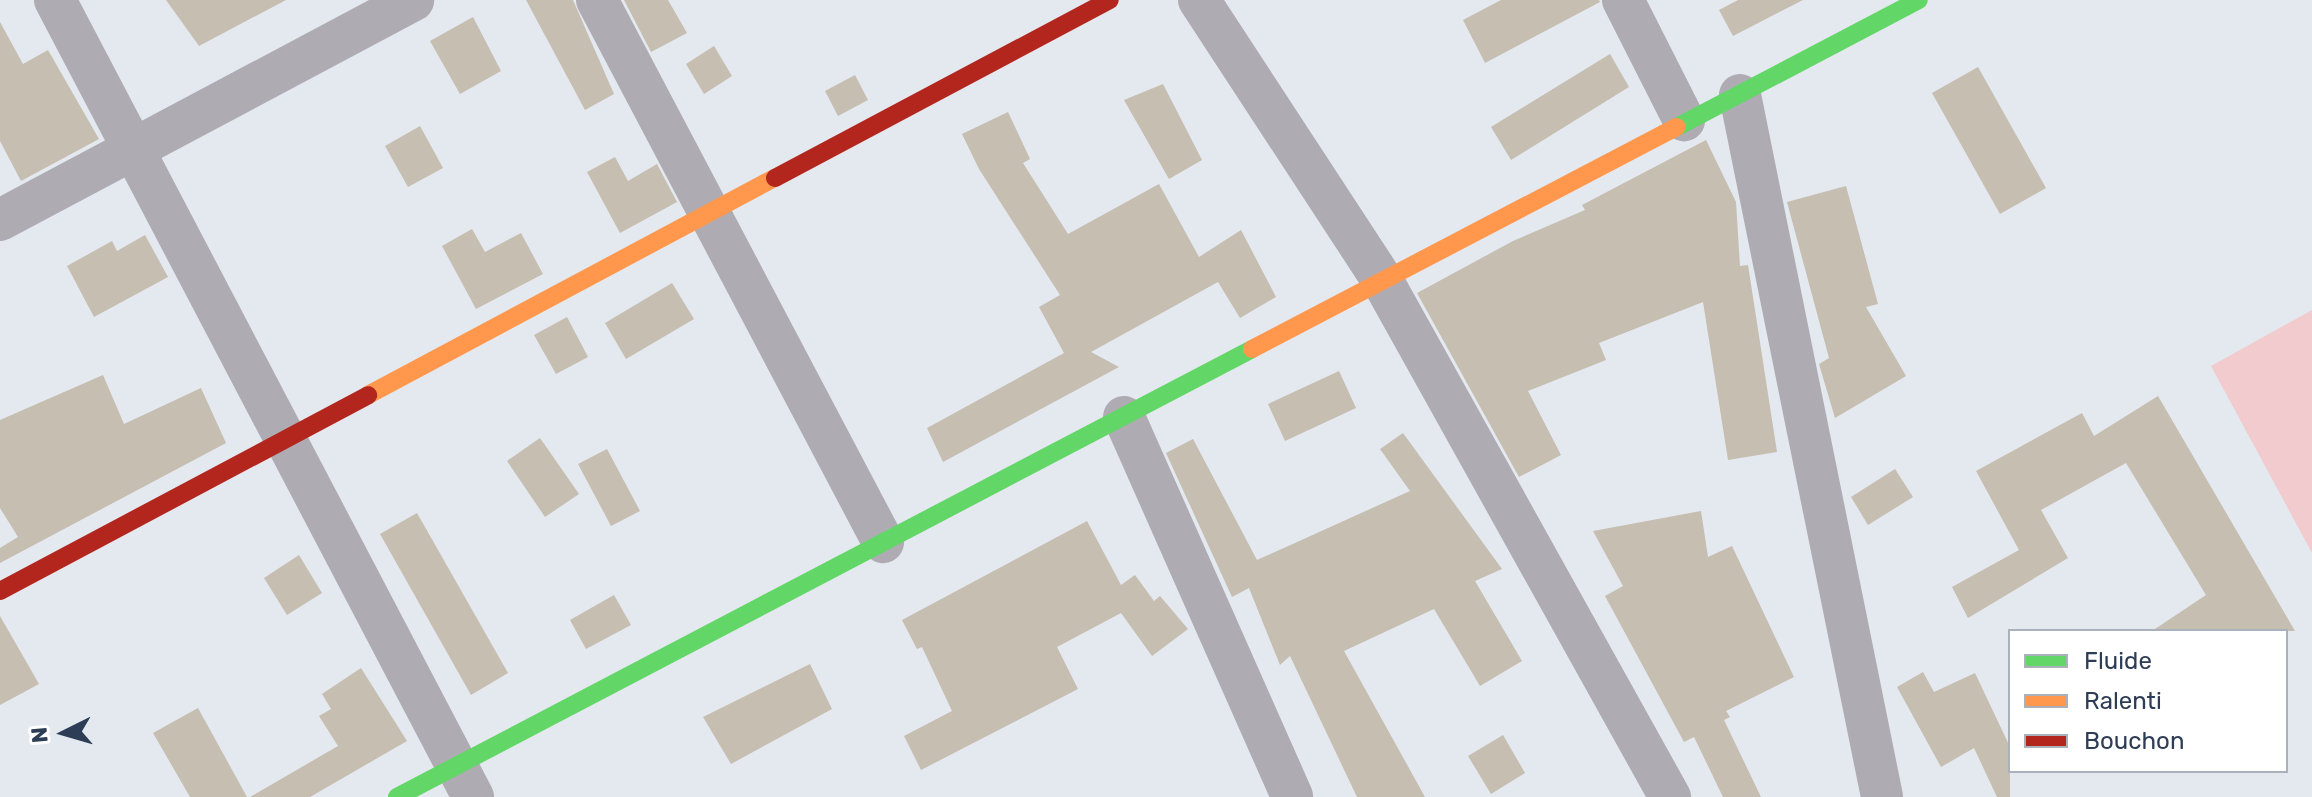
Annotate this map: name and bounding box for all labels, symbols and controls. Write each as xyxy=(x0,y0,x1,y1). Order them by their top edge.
legend xyxy=(2008,629,2288,773)
text: Fluide xyxy=(2084,647,2152,675)
text: Ralenti xyxy=(2084,687,2162,715)
north arrow xyxy=(24,693,104,773)
text: N xyxy=(25,726,54,744)
text: Bouchon xyxy=(2084,727,2184,755)

